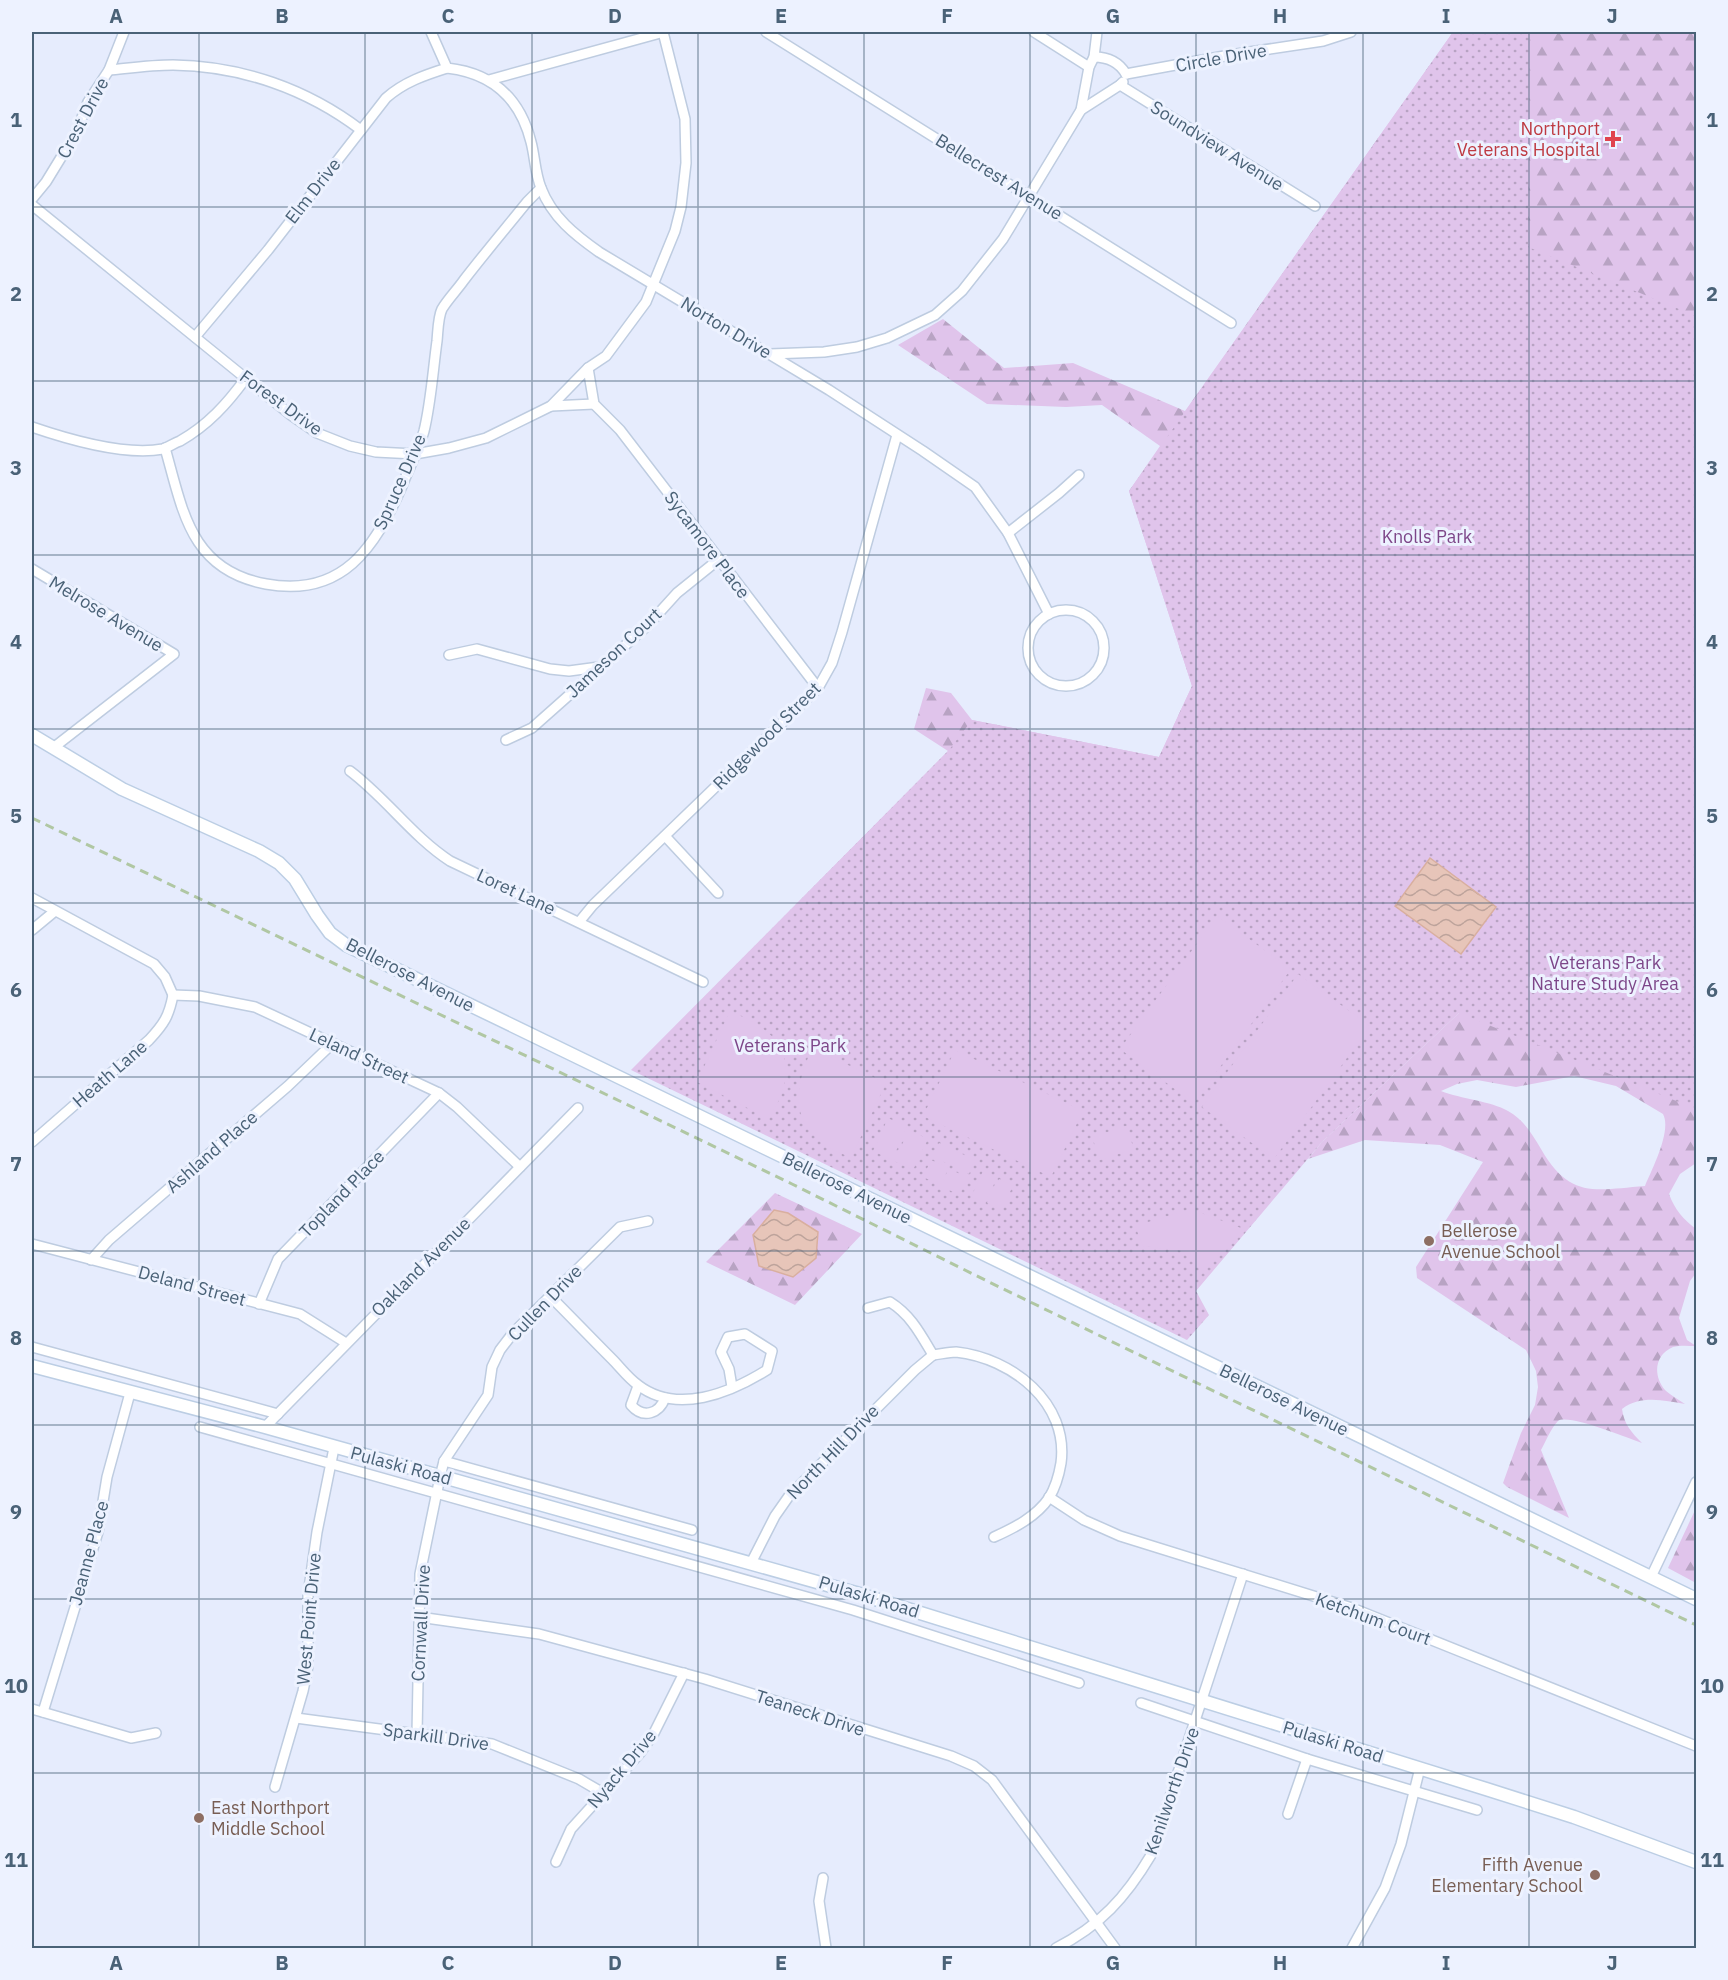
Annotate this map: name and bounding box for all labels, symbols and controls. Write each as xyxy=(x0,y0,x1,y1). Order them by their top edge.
text: A xyxy=(109,2,123,29)
text: B xyxy=(275,2,289,29)
text: C xyxy=(441,2,455,29)
text: D xyxy=(608,2,622,29)
text: E xyxy=(775,2,787,29)
text: F xyxy=(941,2,953,29)
text: G xyxy=(1106,2,1120,29)
text: H xyxy=(1273,2,1287,29)
text: I xyxy=(1442,2,1450,29)
text: J xyxy=(1606,2,1618,29)
street label: Circle Drive xyxy=(1174,38,1268,77)
street label: Crest Drive xyxy=(52,73,114,162)
street label: Soundview Avenue xyxy=(1146,95,1288,196)
text: 1 xyxy=(10,106,22,133)
text: 1 xyxy=(1706,106,1718,133)
place label: Northport Veterans Hospital xyxy=(1457,117,1600,161)
street label: Bellecrest Avenue xyxy=(931,128,1067,225)
marker: Northport Veterans Hospital xyxy=(1604,130,1622,148)
street label: Elm Drive xyxy=(280,153,345,228)
text: 2 xyxy=(10,280,22,307)
text: 2 xyxy=(1706,280,1718,307)
street label: Norton Drive xyxy=(677,291,776,364)
street label: Forest Drive xyxy=(235,365,327,440)
street label: Spruce Drive xyxy=(368,430,431,533)
text: 3 xyxy=(10,454,22,481)
text: 3 xyxy=(1706,454,1718,481)
street label: Sycamore Place xyxy=(659,486,755,603)
park label: Knolls Park xyxy=(1382,525,1473,548)
street label: Melrose Avenue xyxy=(45,570,168,657)
street label: Jameson Court xyxy=(561,603,666,703)
text: 4 xyxy=(10,628,22,655)
text: 4 xyxy=(1706,628,1718,655)
street label: Ridgewood Street xyxy=(708,677,826,795)
text: 5 xyxy=(10,802,22,829)
text: 5 xyxy=(1706,802,1718,829)
street label: Loret Lane xyxy=(473,863,560,920)
street label: Bellerose Avenue xyxy=(342,932,478,1017)
park label: Veterans Park Nature Study Area xyxy=(1531,951,1679,995)
text: 6 xyxy=(10,976,22,1003)
text: 6 xyxy=(1706,976,1718,1003)
street label: Leland Street xyxy=(306,1022,413,1089)
park label: Veterans Park xyxy=(734,1034,847,1057)
street label: Heath Lane xyxy=(68,1035,152,1112)
street label: Ashland Place xyxy=(161,1105,262,1198)
street label: Topland Place xyxy=(294,1145,389,1242)
street label: Bellerose Avenue xyxy=(779,1146,916,1229)
text: 7 xyxy=(10,1150,22,1177)
text: 7 xyxy=(1706,1150,1718,1177)
street label: Oakland Avenue xyxy=(366,1212,475,1321)
place label: Bellerose Avenue School xyxy=(1441,1219,1560,1263)
marker: Bellerose Avenue School xyxy=(1422,1234,1436,1248)
street label: Deland Street xyxy=(136,1260,249,1311)
street label: Cullen Drive xyxy=(503,1260,587,1346)
text: 8 xyxy=(10,1324,22,1351)
text: 8 xyxy=(1706,1324,1718,1351)
street label: Bellerose Avenue xyxy=(1216,1358,1353,1441)
street label: North Hill Drive xyxy=(782,1399,884,1504)
street label: Pulaski Road xyxy=(348,1441,454,1490)
text: 9 xyxy=(10,1498,22,1525)
street label: Jeanne Place xyxy=(63,1498,114,1608)
text: 9 xyxy=(1706,1498,1718,1525)
street label: West Point Drive xyxy=(291,1552,326,1686)
street label: Cornwall Drive xyxy=(406,1564,435,1682)
street label: Pulaski Road xyxy=(816,1570,922,1623)
street label: Ketchum Court xyxy=(1312,1587,1434,1650)
text: 10 xyxy=(4,1672,28,1699)
text: 10 xyxy=(1700,1672,1724,1699)
street label: Teaneck Drive xyxy=(753,1684,868,1741)
street label: Pulaski Road xyxy=(1280,1715,1386,1768)
street label: Sparkill Drive xyxy=(382,1718,491,1755)
street label: Kenilworth Drive xyxy=(1139,1724,1204,1858)
street label: Nyack Drive xyxy=(582,1725,661,1813)
place label: East Northport Middle School xyxy=(211,1796,330,1840)
marker: East Northport Middle School xyxy=(192,1811,206,1825)
text: 11 xyxy=(4,1846,28,1873)
text: 11 xyxy=(1700,1846,1724,1873)
place label: Fifth Avenue Elementary School xyxy=(1431,1853,1583,1897)
marker: Fifth Avenue Elementary School xyxy=(1588,1868,1602,1882)
text: A xyxy=(109,1949,123,1976)
text: B xyxy=(275,1949,289,1976)
text: C xyxy=(441,1949,455,1976)
text: D xyxy=(608,1949,622,1976)
text: E xyxy=(775,1949,787,1976)
text: F xyxy=(941,1949,953,1976)
text: G xyxy=(1106,1949,1120,1976)
text: H xyxy=(1273,1949,1287,1976)
text: I xyxy=(1442,1949,1450,1976)
text: J xyxy=(1606,1949,1618,1976)

